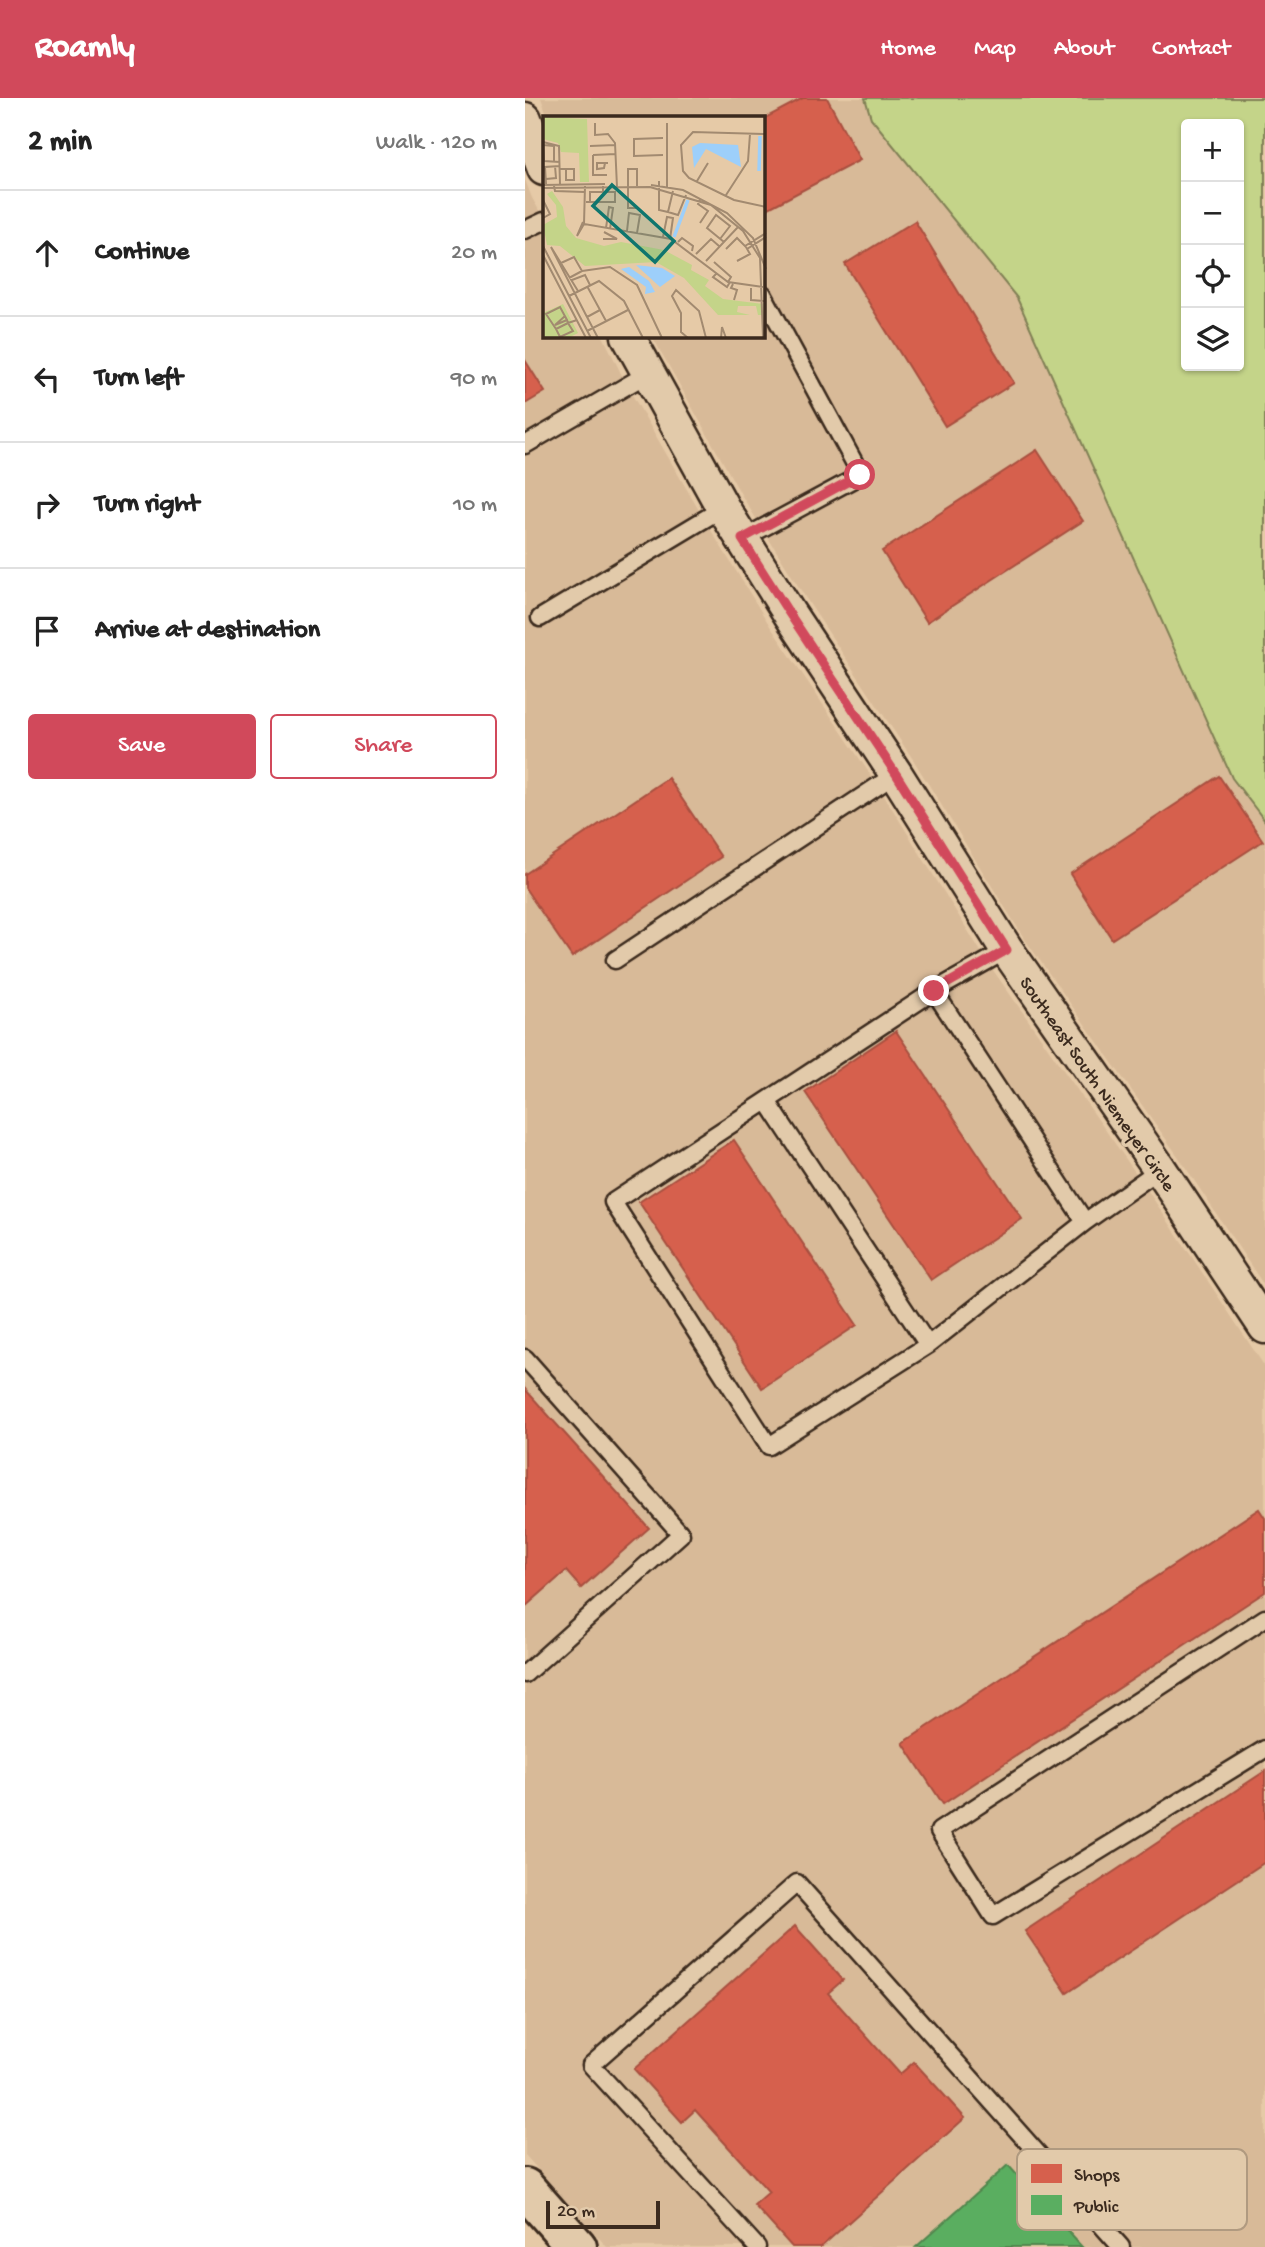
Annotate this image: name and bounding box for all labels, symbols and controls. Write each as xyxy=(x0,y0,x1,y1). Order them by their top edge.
text: Roamly xyxy=(35,30,135,68)
text: Home xyxy=(880,35,936,64)
text: Map xyxy=(974,35,1016,64)
text: About xyxy=(1054,35,1114,64)
text: Contact xyxy=(1152,35,1230,64)
inset map xyxy=(543,116,765,338)
map controls xyxy=(1181,119,1244,371)
button: + xyxy=(1181,119,1244,182)
text: 2 min xyxy=(28,126,92,161)
text: Walk · 120 m xyxy=(376,130,497,157)
button: − xyxy=(1181,182,1244,245)
icon: ahead xyxy=(28,234,66,272)
text: Continue xyxy=(95,238,189,269)
text: 20 m xyxy=(451,240,497,267)
button: locate xyxy=(1181,245,1244,308)
button: layers xyxy=(1181,308,1244,371)
icon: left xyxy=(28,360,66,398)
text: Turn left xyxy=(95,364,183,395)
text: 90 m xyxy=(451,366,497,393)
route start xyxy=(844,459,875,490)
icon: right xyxy=(28,486,66,524)
text: Turn right xyxy=(95,490,199,521)
text: 10 m xyxy=(453,492,497,519)
icon: arrive xyxy=(28,612,66,650)
text: Arrive at destination xyxy=(95,616,320,647)
button: Save xyxy=(28,714,256,779)
button: Share xyxy=(270,714,497,779)
street label: Southeast South Niemeyer Circle xyxy=(1013,973,1179,1197)
route end xyxy=(918,975,949,1006)
legend xyxy=(1017,2149,1247,2230)
text: Shops xyxy=(1074,2165,1120,2188)
text: Public xyxy=(1073,2197,1119,2220)
scale bar xyxy=(546,2198,660,2230)
text: 20 m xyxy=(557,2201,595,2224)

